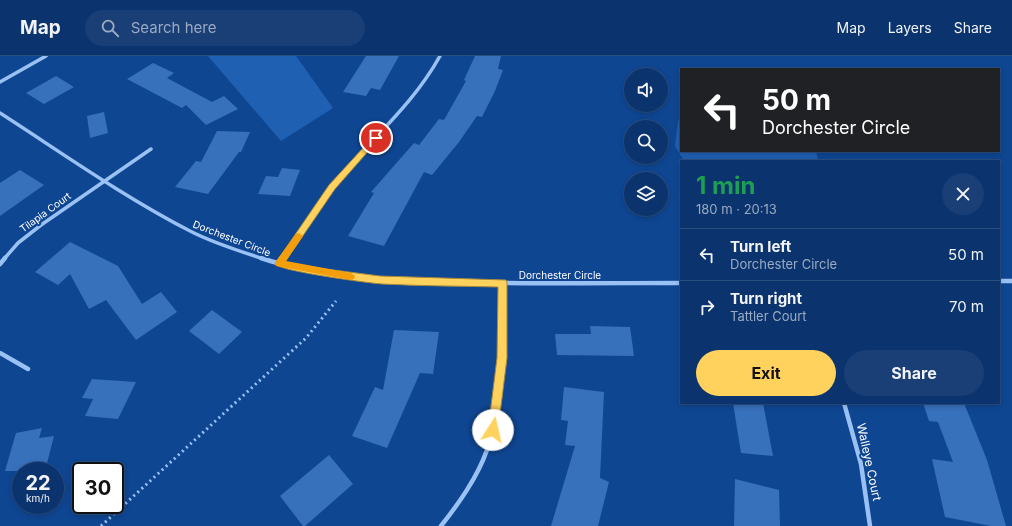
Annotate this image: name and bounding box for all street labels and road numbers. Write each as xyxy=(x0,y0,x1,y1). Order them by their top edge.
street label: Tilapia Court xyxy=(17,189,74,235)
street label: Dorchester Circle xyxy=(191,218,273,258)
street label: Dorchester Circle xyxy=(519,269,601,281)
street label: Walleye Court xyxy=(854,422,885,502)

